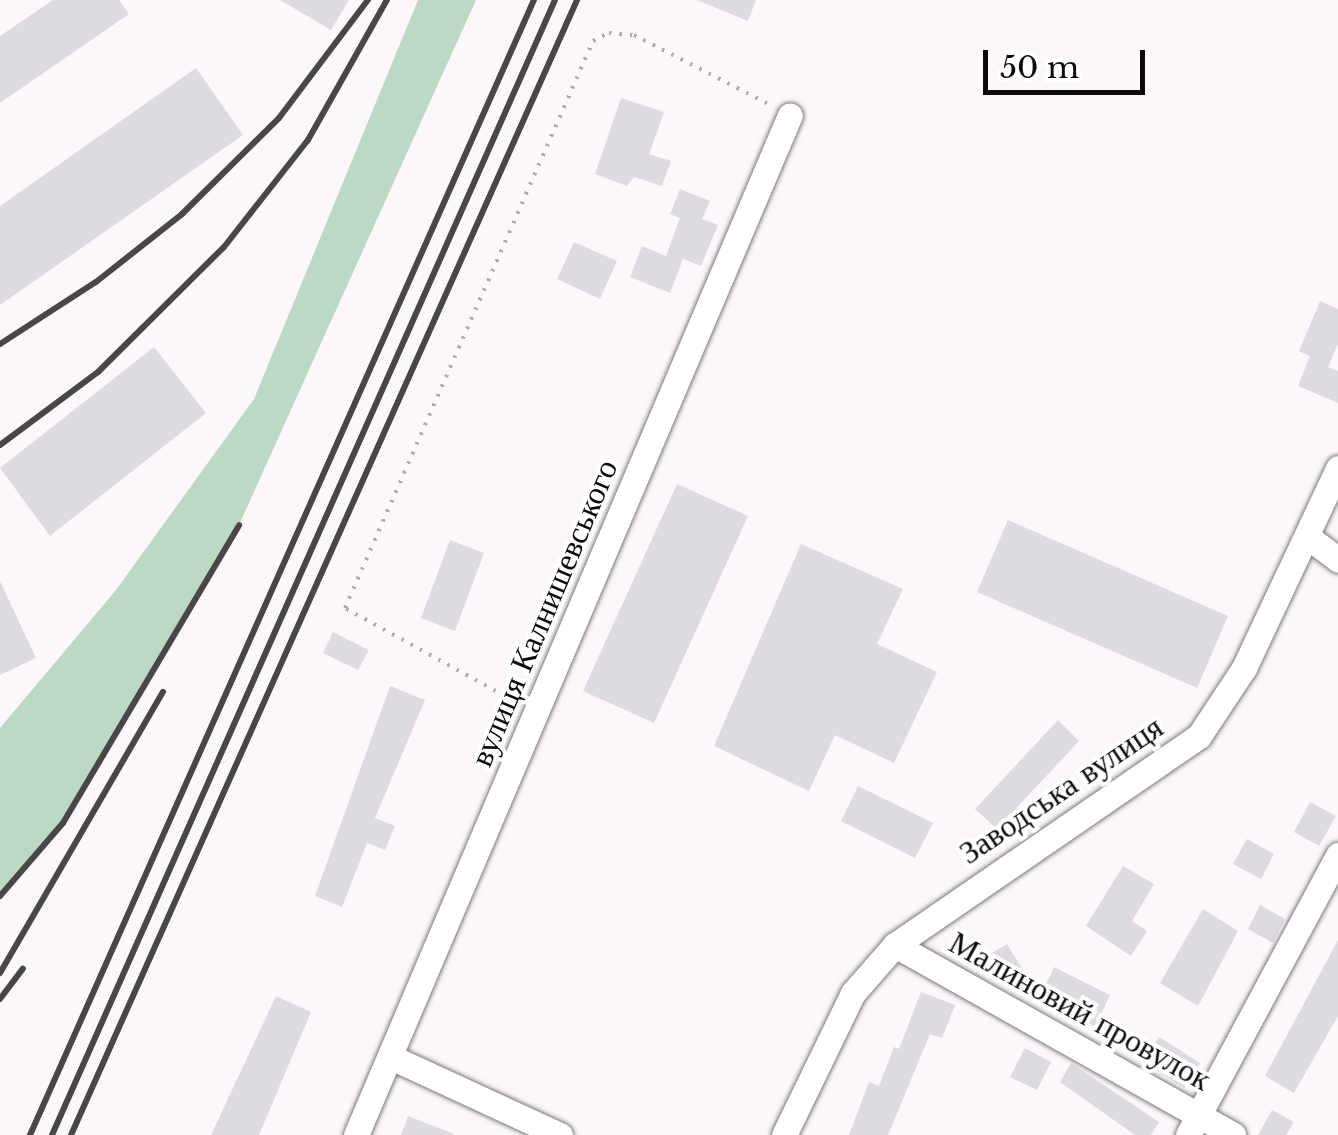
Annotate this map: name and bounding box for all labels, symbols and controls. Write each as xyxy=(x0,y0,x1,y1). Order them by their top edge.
scale bar xyxy=(988,30,1150,92)
text: 50 m xyxy=(1000,49,1079,86)
street label: вулиця Калнишевського xyxy=(462,454,626,772)
street label: Заводська вулиця xyxy=(952,708,1170,872)
street label: Малиновий провулок xyxy=(943,923,1217,1099)

